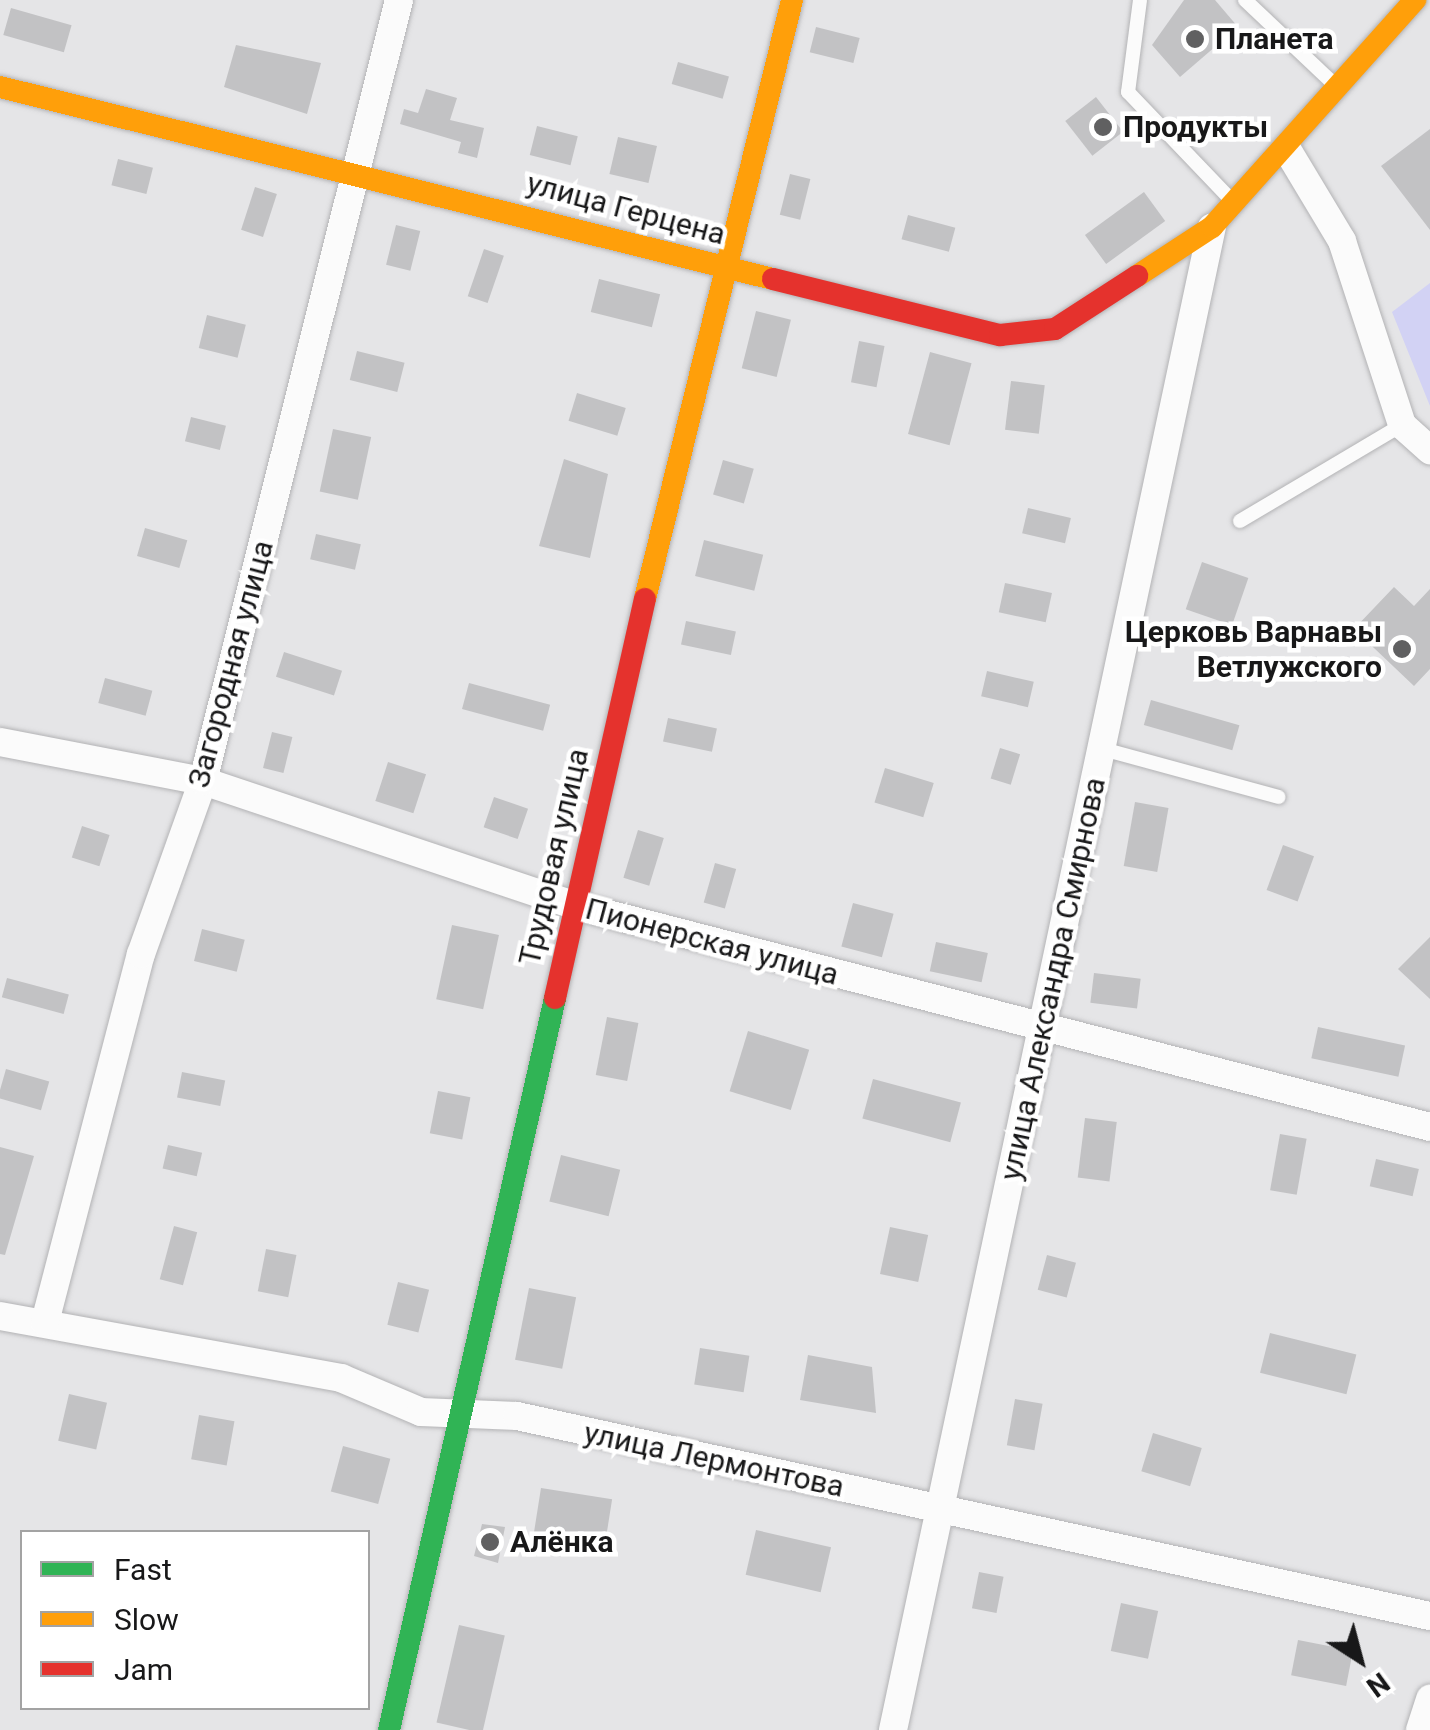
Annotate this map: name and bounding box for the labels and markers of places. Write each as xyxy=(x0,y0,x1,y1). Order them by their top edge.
place label: Планета xyxy=(1215,21,1333,57)
marker: Планета xyxy=(1184,28,1206,50)
place label: Продукты xyxy=(1123,109,1268,145)
marker: Продукты xyxy=(1092,116,1114,138)
place label: Церковь Варнавы Ветлужского xyxy=(1125,614,1382,684)
marker: Церковь Варнавы Ветлужского xyxy=(1391,638,1413,660)
place label: Алёнка xyxy=(510,1524,614,1560)
marker: Алёнка xyxy=(479,1531,501,1553)

